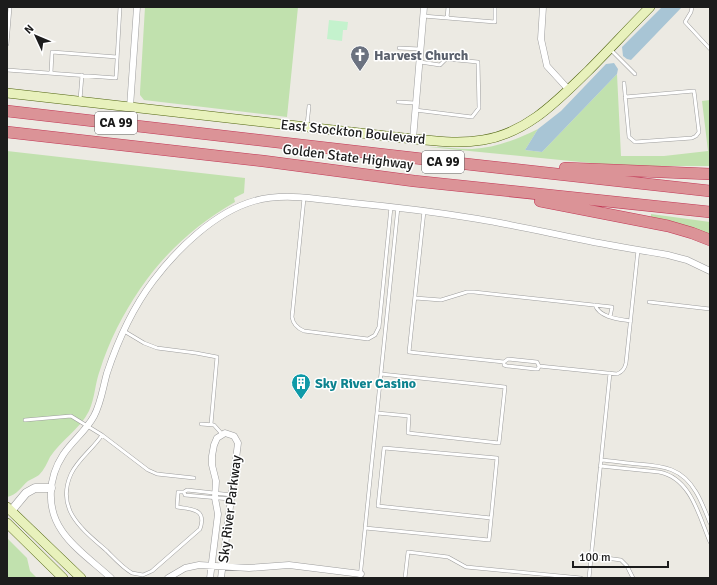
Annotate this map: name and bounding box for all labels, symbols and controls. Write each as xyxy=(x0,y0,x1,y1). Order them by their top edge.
north arrow xyxy=(16,16,56,56)
text: N xyxy=(22,22,37,37)
church icon: Harvest Church xyxy=(349,44,371,72)
place label: Harvest Church xyxy=(374,47,469,64)
road number: CA 99 xyxy=(95,112,137,134)
street label: East Stockton Boulevard xyxy=(280,116,426,148)
street label: Golden State Highway xyxy=(282,141,415,173)
road number: CA 99 xyxy=(422,151,464,173)
building icon: Sky River Casino xyxy=(290,372,312,400)
place label: Sky River Casino xyxy=(315,375,416,392)
street label: Sky River Parkway xyxy=(215,454,245,564)
scale bar xyxy=(573,543,668,569)
text: 100 m xyxy=(579,550,611,565)

